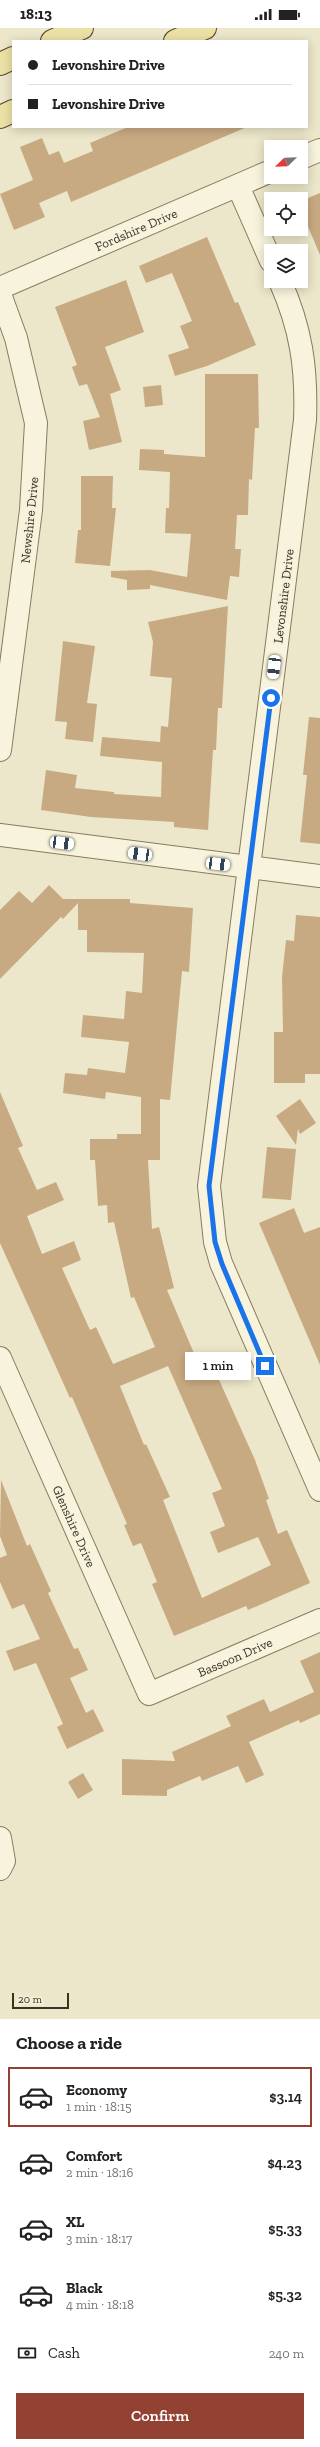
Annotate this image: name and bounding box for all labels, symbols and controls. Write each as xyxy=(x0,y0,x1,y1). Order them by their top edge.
text: 18:13 xyxy=(20,5,52,23)
text: Levonshire Drive xyxy=(52,56,165,74)
text: Levonshire Drive xyxy=(52,95,165,113)
north arrow xyxy=(264,140,308,184)
map controls xyxy=(264,140,308,288)
button: locate xyxy=(264,192,308,236)
street label: Fordshire Drive xyxy=(93,205,179,254)
button: layers xyxy=(264,244,308,288)
street label: Newshire Drive xyxy=(17,476,41,564)
street label: Levonshire Drive xyxy=(270,548,297,644)
car xyxy=(267,654,281,680)
route start xyxy=(262,689,280,707)
car xyxy=(49,836,75,850)
car xyxy=(127,846,153,862)
car xyxy=(205,857,231,871)
callout: 1 min xyxy=(185,1352,251,1380)
route end xyxy=(256,1357,274,1375)
text: 1 min xyxy=(203,1358,233,1373)
street label: Glenshire Drive xyxy=(49,1483,99,1570)
street label: Bassoon Drive xyxy=(195,1635,275,1680)
scale bar xyxy=(12,1991,69,2010)
text: 20 m xyxy=(18,1993,42,2006)
text: Choose a ride xyxy=(16,2032,122,2054)
icon: car xyxy=(18,2079,54,2115)
text: Economy xyxy=(66,2081,127,2099)
text: $3.14 xyxy=(269,2088,302,2106)
text: 1 min · 18:15 xyxy=(66,2099,132,2114)
icon: car xyxy=(18,2145,54,2181)
text: Comfort xyxy=(66,2147,122,2165)
text: $4.23 xyxy=(267,2154,302,2172)
text: 2 min · 18:16 xyxy=(66,2165,134,2180)
icon: car xyxy=(18,2211,54,2247)
text: XL xyxy=(66,2213,84,2231)
text: $5.33 xyxy=(268,2220,302,2238)
text: 3 min · 18:17 xyxy=(66,2231,132,2246)
icon: car xyxy=(18,2277,54,2313)
text: Black xyxy=(66,2279,103,2297)
text: $5.32 xyxy=(268,2286,302,2304)
text: 4 min · 18:18 xyxy=(66,2297,134,2312)
icon: cash xyxy=(16,2342,38,2364)
text: Cash xyxy=(48,2344,80,2362)
text: 240 m xyxy=(269,2346,304,2361)
button: Confirm xyxy=(16,2393,304,2439)

